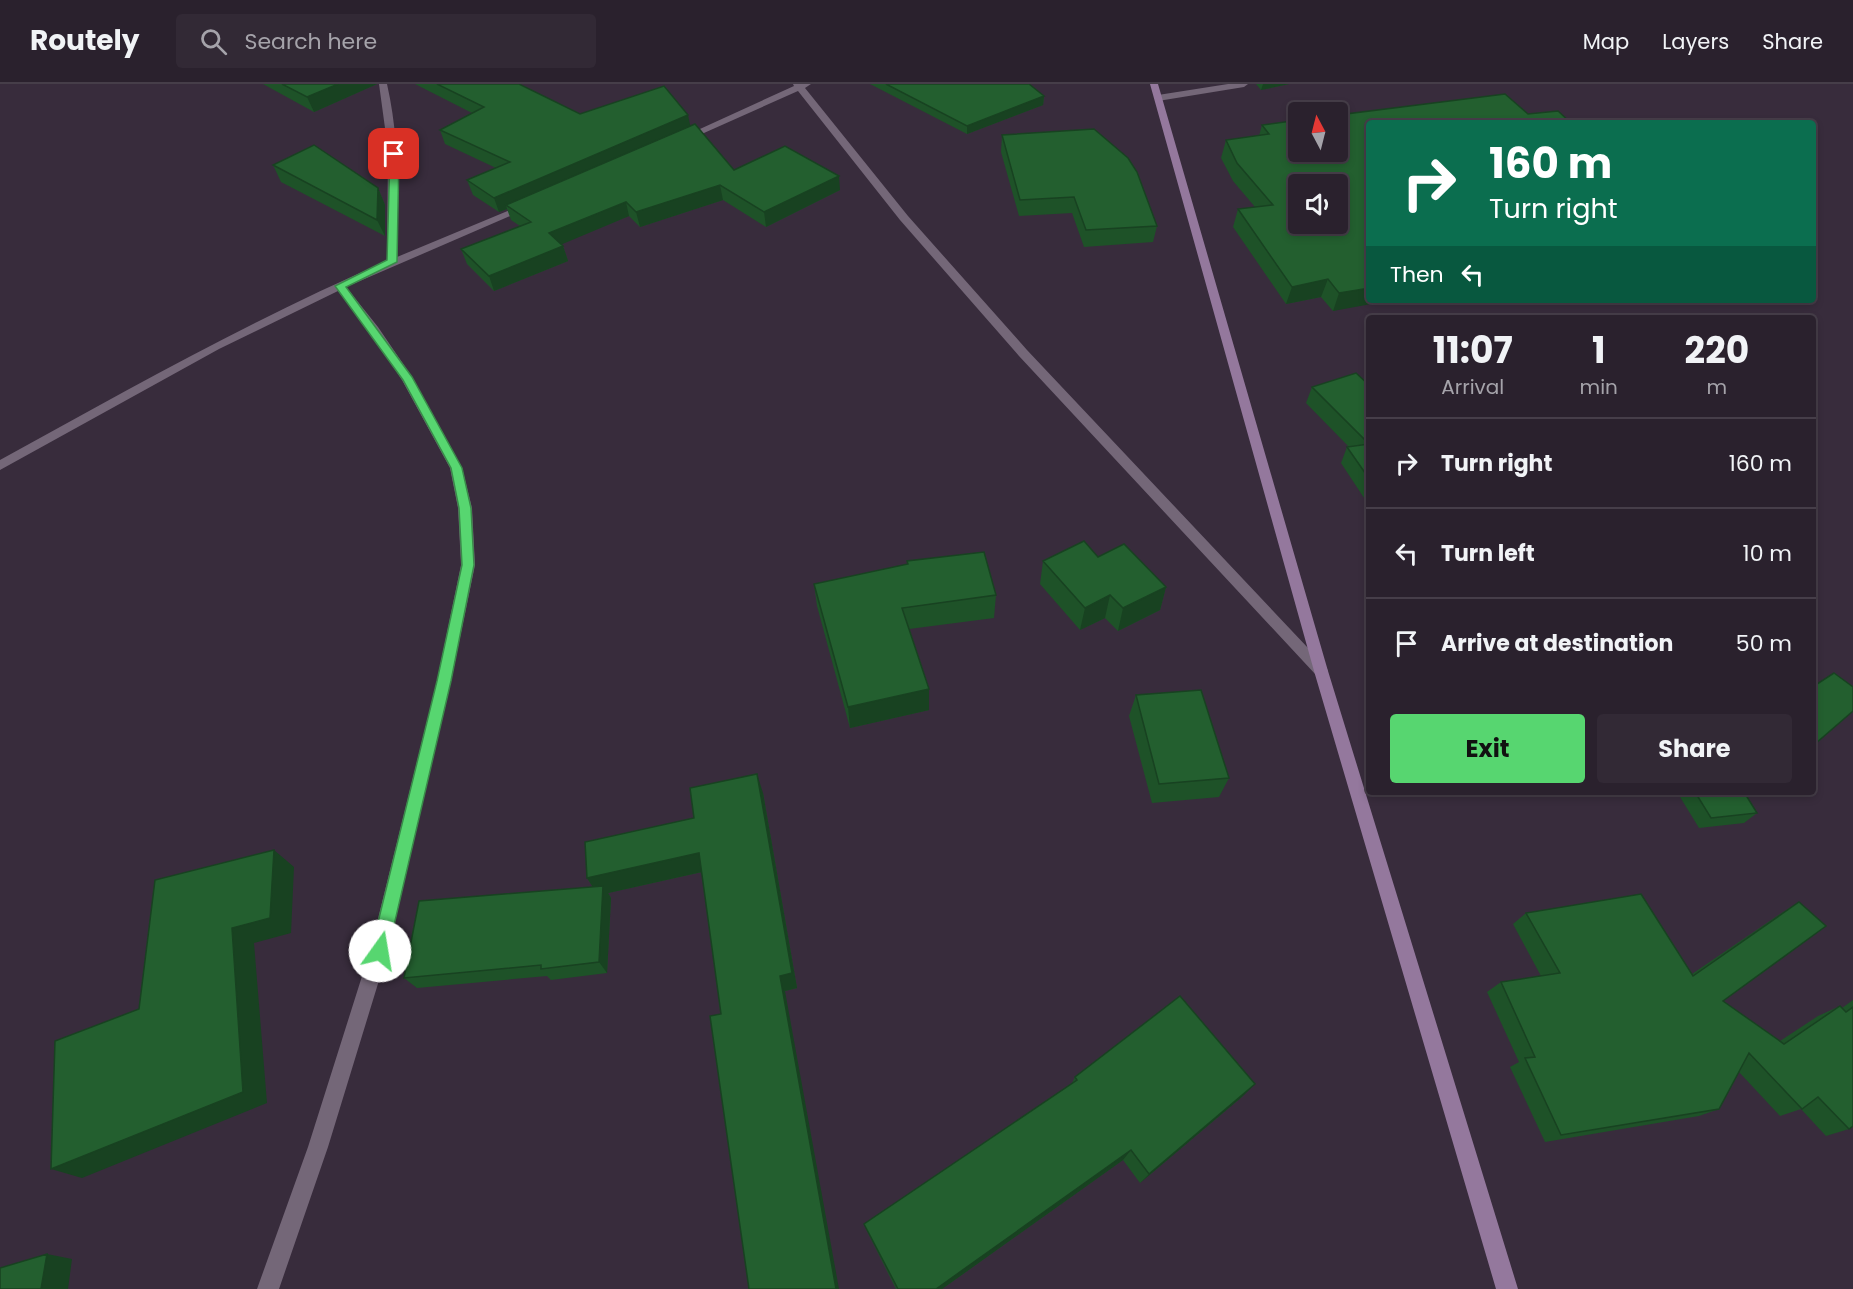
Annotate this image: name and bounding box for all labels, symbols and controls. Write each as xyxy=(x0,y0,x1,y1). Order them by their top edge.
search box xyxy=(176,14,596,68)
text: Routely xyxy=(30,21,140,60)
icon: search xyxy=(197,25,230,58)
text: Search here xyxy=(245,26,377,57)
text: Map xyxy=(1583,27,1629,56)
text: Layers xyxy=(1662,27,1729,56)
text: Share xyxy=(1762,27,1823,56)
north arrow xyxy=(1288,102,1348,162)
map controls xyxy=(1288,102,1348,234)
pin xyxy=(368,128,419,179)
text: 160 m xyxy=(1489,134,1612,193)
icon: arrive xyxy=(377,137,410,170)
icon: right xyxy=(1390,144,1468,222)
button: sound xyxy=(1288,174,1348,234)
text: Turn right xyxy=(1489,190,1618,227)
icon: left xyxy=(1456,258,1489,291)
text: Then xyxy=(1390,259,1444,290)
text: 11:07 xyxy=(1433,325,1513,376)
text: 1 xyxy=(1592,325,1605,376)
text: 220 xyxy=(1685,325,1749,376)
text: Arrival xyxy=(1441,373,1504,401)
text: min xyxy=(1580,373,1618,401)
text: m xyxy=(1707,373,1727,401)
icon: right xyxy=(1390,447,1423,480)
text: Turn right xyxy=(1441,448,1552,479)
text: 160 m xyxy=(1729,448,1792,479)
icon: left xyxy=(1390,537,1423,570)
text: Turn left xyxy=(1441,538,1535,569)
text: 10 m xyxy=(1743,538,1792,569)
icon: arrive xyxy=(1390,627,1423,660)
text: Arrive at destination xyxy=(1441,628,1673,659)
text: 50 m xyxy=(1736,628,1792,659)
button: Exit xyxy=(1390,714,1585,783)
button: Share xyxy=(1597,714,1792,783)
position arrow xyxy=(348,919,412,983)

